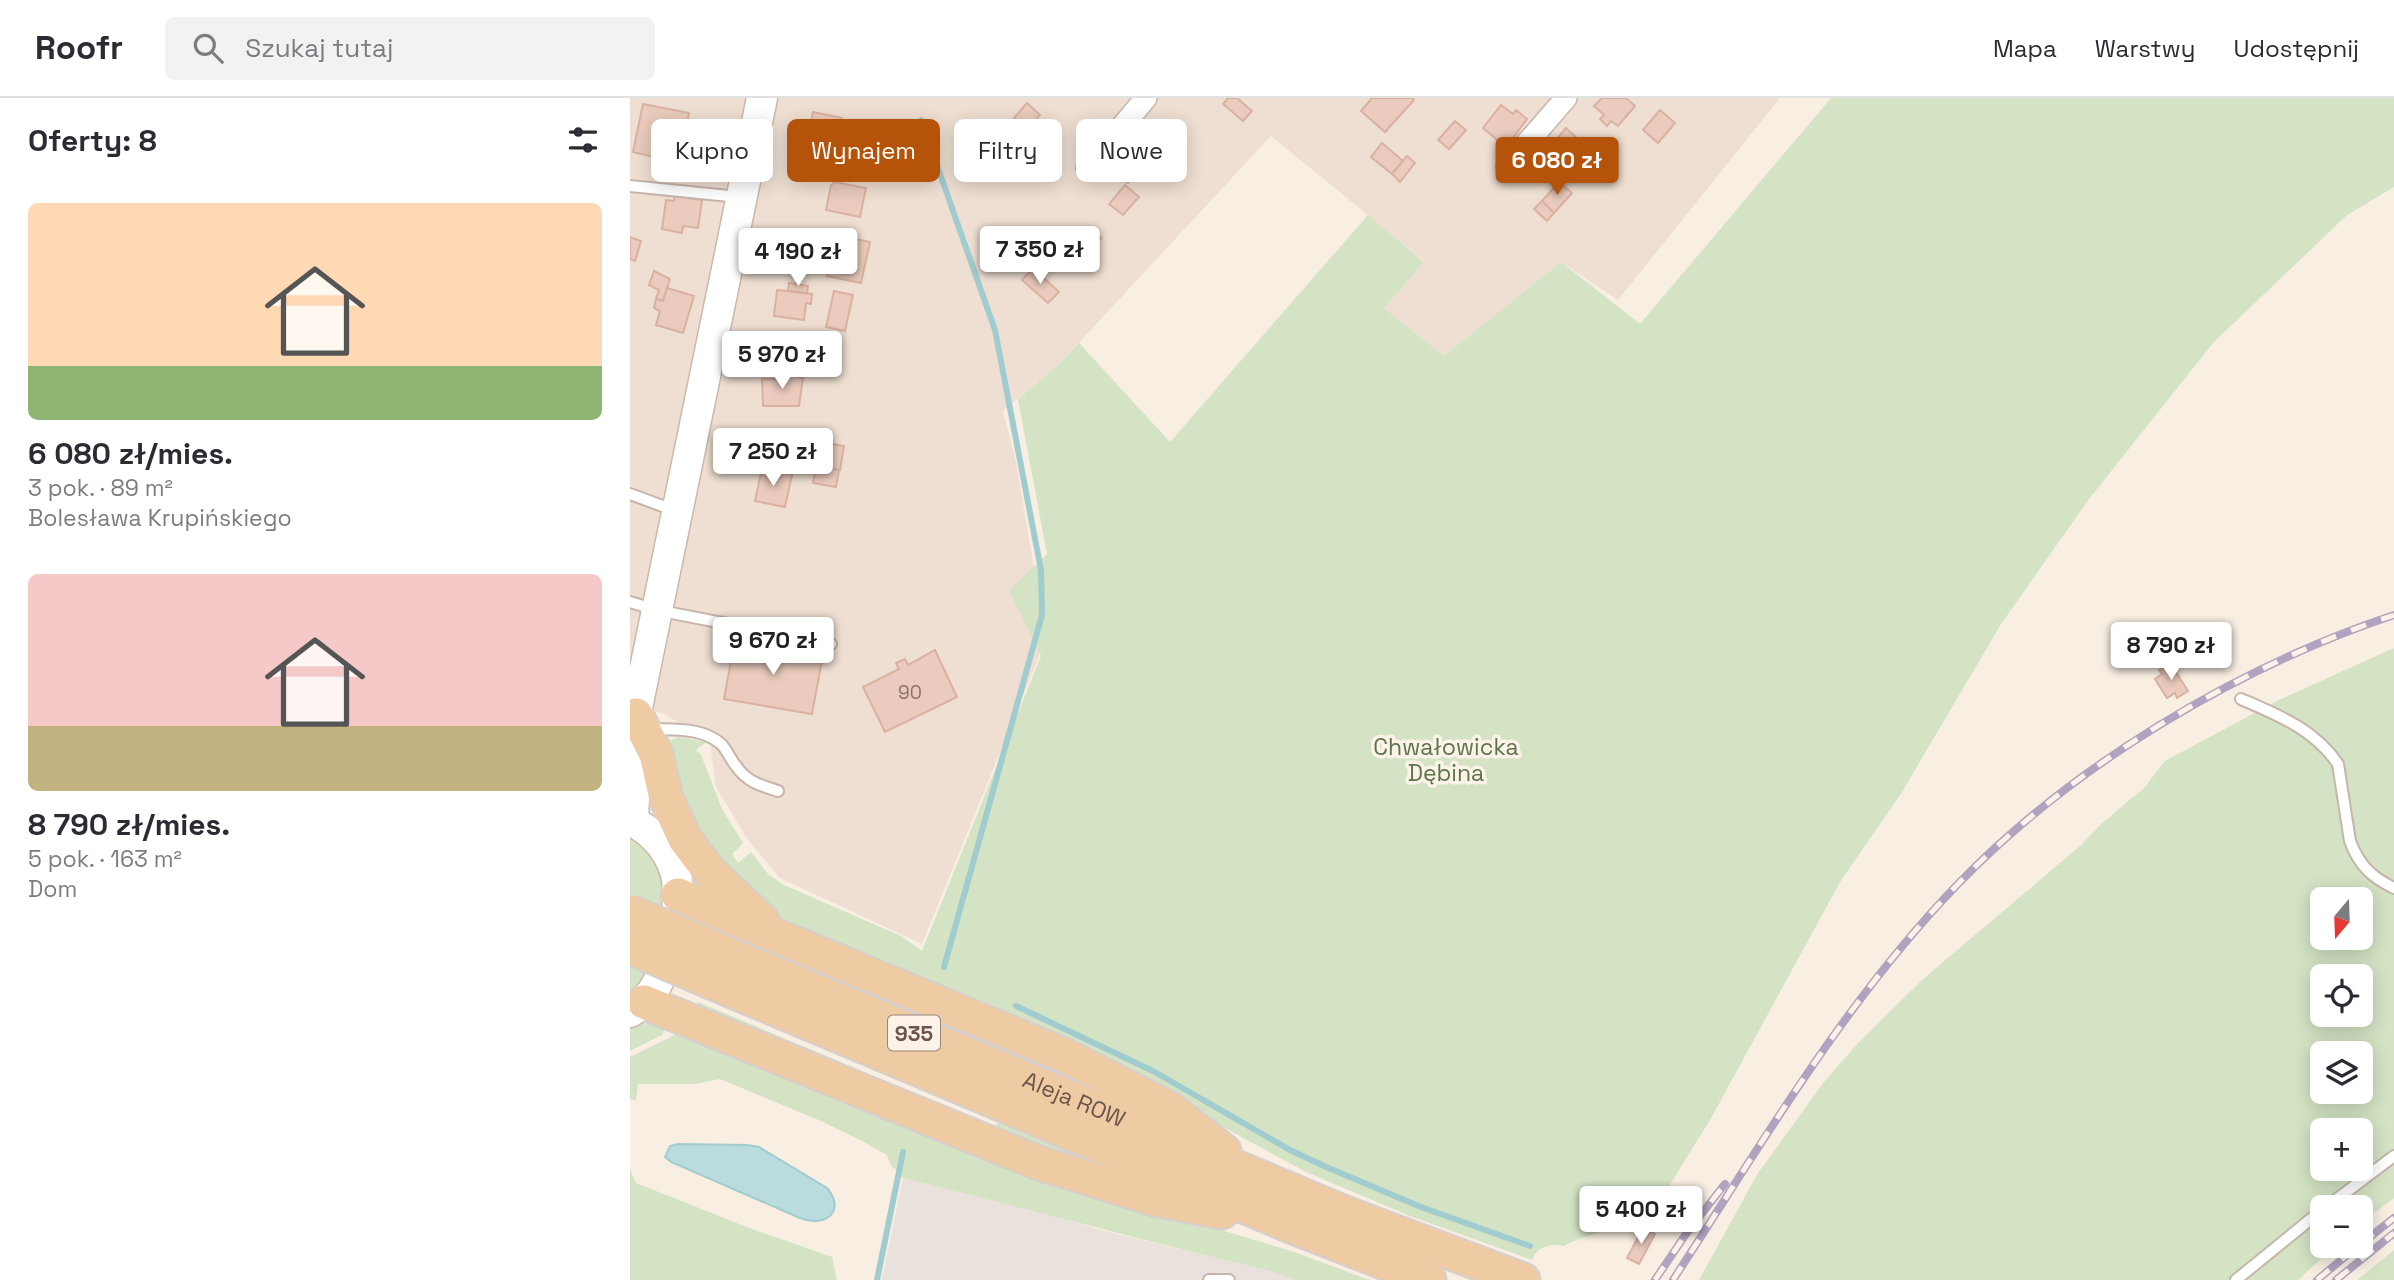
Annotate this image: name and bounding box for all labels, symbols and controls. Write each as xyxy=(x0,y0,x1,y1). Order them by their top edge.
search box xyxy=(165,17,655,80)
text: Roofr xyxy=(35,27,123,69)
icon: search xyxy=(189,29,227,67)
text: Szukaj tutaj xyxy=(245,31,393,65)
text: Mapa xyxy=(1993,33,2057,64)
text: Warstwy xyxy=(2095,33,2196,64)
text: Udostępnij xyxy=(2234,33,2359,64)
chip: Kupno xyxy=(651,119,773,182)
chip: Wynajem xyxy=(787,119,940,182)
chip: Filtry xyxy=(954,119,1062,182)
chip: Nowe xyxy=(1076,119,1187,182)
text: Oferty: 8 xyxy=(28,121,157,160)
icon: filters xyxy=(564,121,602,159)
pin: 6 080 zł xyxy=(1485,138,1629,197)
text: 6 080 zł xyxy=(1512,145,1602,175)
pin: 7 350 zł xyxy=(968,226,1112,286)
pin: 4 190 zł xyxy=(726,228,870,288)
text: 7 350 zł xyxy=(996,234,1084,264)
text: 4 190 zł xyxy=(754,236,842,266)
icon: home xyxy=(252,248,378,374)
pin: 5 970 zł xyxy=(710,331,854,391)
text: 5 970 zł xyxy=(738,339,826,369)
pin: 7 250 zł xyxy=(701,428,845,488)
text: 6 080 zł/mies. xyxy=(28,434,233,473)
text: 7 250 zł xyxy=(729,436,817,466)
text: 3 pok. · 89 m² xyxy=(28,473,173,503)
text: Bolesława Krupińskiego xyxy=(28,503,292,533)
pin: 9 670 zł xyxy=(701,618,845,677)
icon: home xyxy=(252,619,378,745)
pin: 8 790 zł xyxy=(2099,622,2243,682)
text: 9 670 zł xyxy=(729,625,817,655)
text: 8 790 zł xyxy=(2127,630,2215,660)
house number: 90 xyxy=(898,680,922,705)
park label: Chwałowicka Dębina xyxy=(1373,732,1519,788)
text: 8 790 zł/mies. xyxy=(28,805,230,844)
text: 5 pok. · 163 m² xyxy=(28,844,182,874)
text: Dom xyxy=(28,874,77,904)
north arrow xyxy=(2310,887,2373,950)
map controls xyxy=(2310,887,2373,1258)
button: locate xyxy=(2310,964,2373,1027)
road number: 935 xyxy=(888,1016,940,1051)
button: layers xyxy=(2310,1041,2373,1104)
street label: Aleja ROW xyxy=(1018,1064,1130,1134)
button: + xyxy=(2310,1118,2373,1181)
pin: 5 400 zł xyxy=(1569,1186,1713,1246)
text: 5 400 zł xyxy=(1595,1194,1687,1224)
button: − xyxy=(2310,1195,2373,1258)

